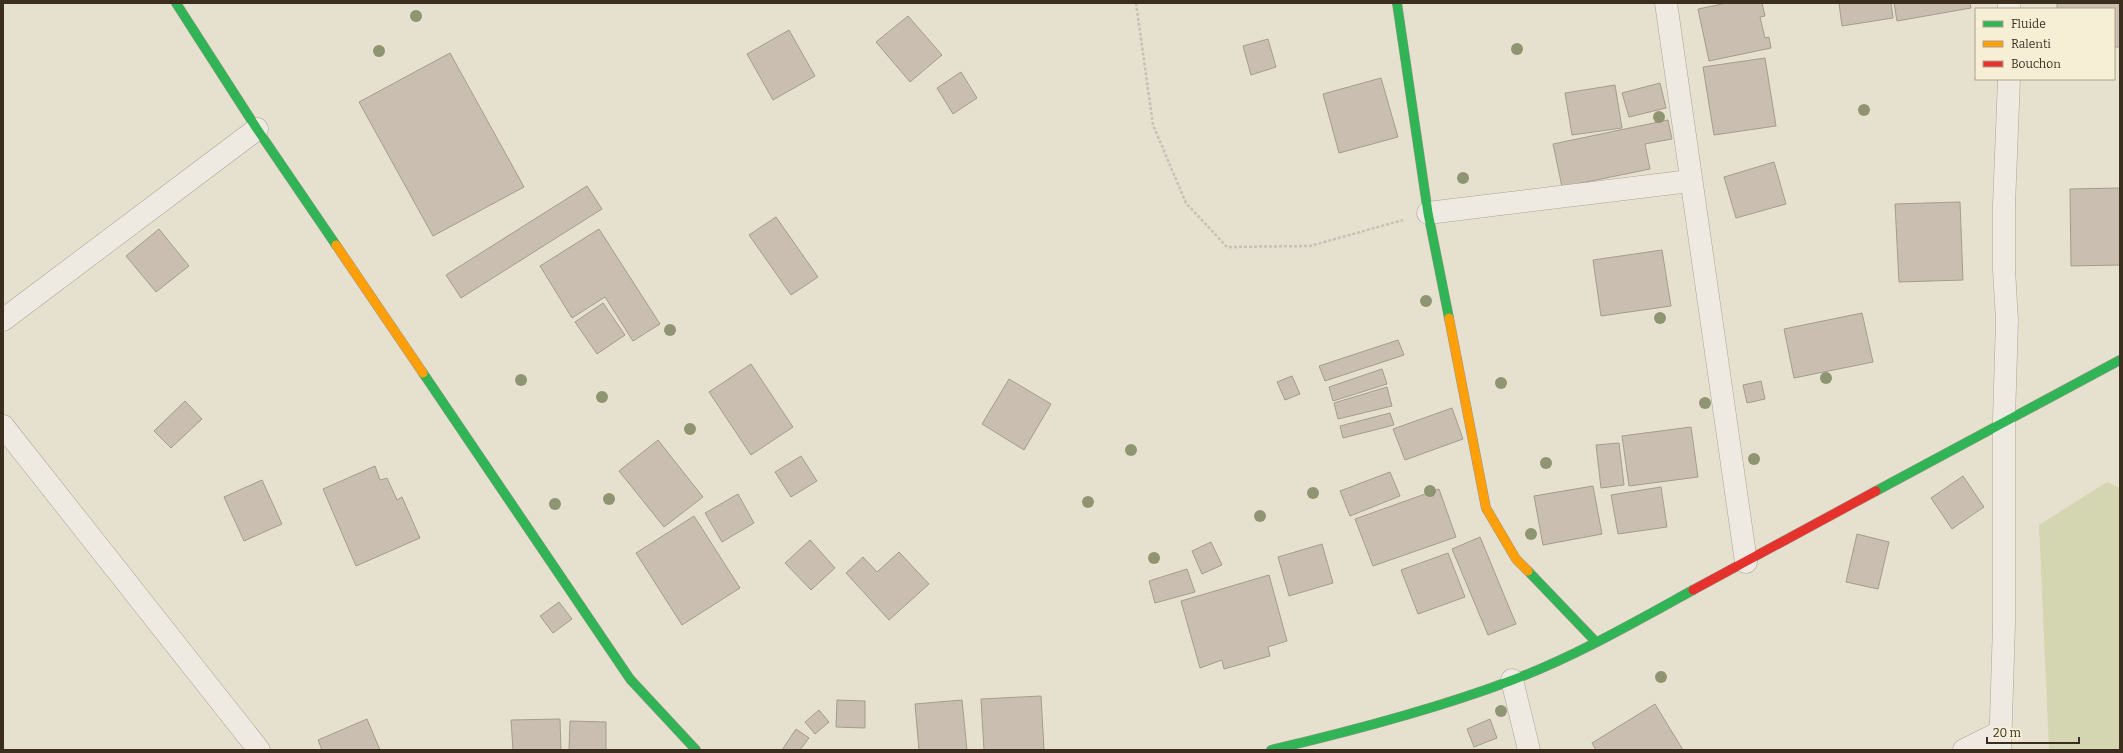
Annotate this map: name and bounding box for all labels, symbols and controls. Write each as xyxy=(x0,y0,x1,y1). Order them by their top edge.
legend xyxy=(1975,8,2115,80)
text: Fluide xyxy=(2011,17,2046,31)
text: Ralenti xyxy=(2011,37,2051,51)
text: Bouchon xyxy=(2011,57,2061,71)
scale bar xyxy=(1987,719,2079,745)
text: 20 m xyxy=(1993,726,2022,740)

